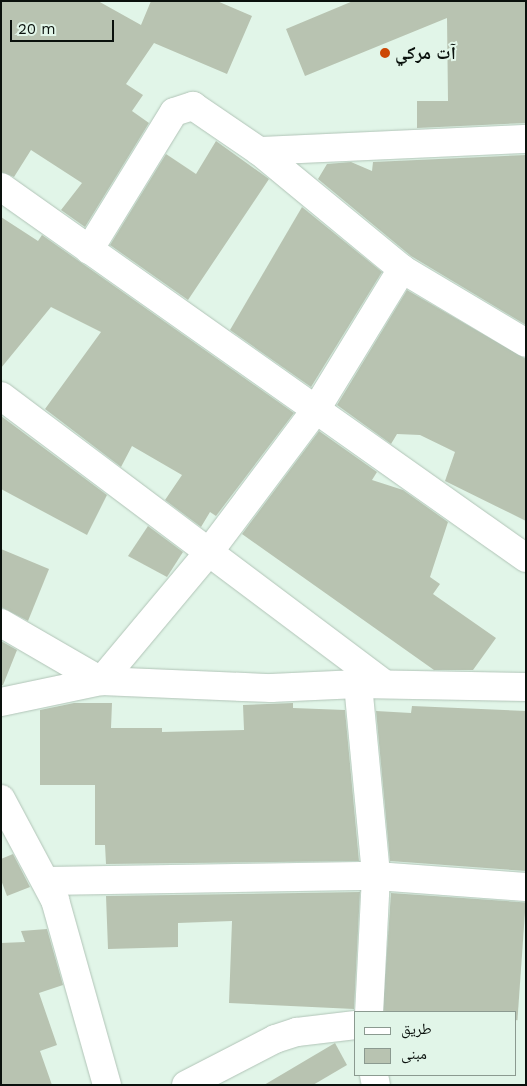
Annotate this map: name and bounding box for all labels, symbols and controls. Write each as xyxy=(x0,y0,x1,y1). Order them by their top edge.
scale bar xyxy=(12,10,116,42)
text: 20 m xyxy=(18,20,56,38)
place label: آت مركي xyxy=(395,42,456,64)
marker: آت مركي xyxy=(379,47,391,59)
legend xyxy=(354,1011,517,1076)
text: طريق xyxy=(401,1020,432,1038)
text: مبنى xyxy=(401,1045,427,1063)

